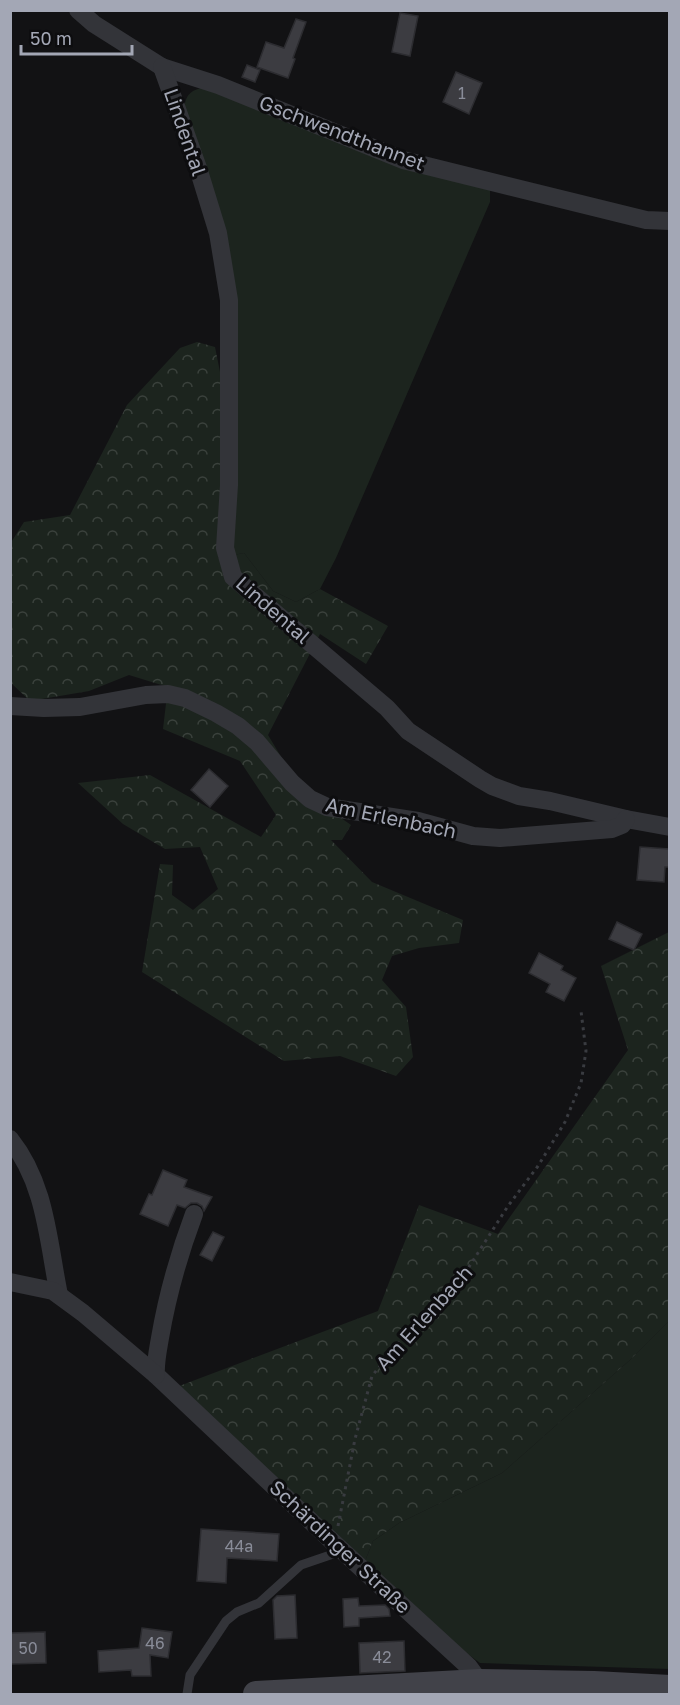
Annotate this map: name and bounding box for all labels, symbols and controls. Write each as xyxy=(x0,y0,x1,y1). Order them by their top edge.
scale bar xyxy=(21,18,132,56)
text: 50 m xyxy=(30,27,72,49)
house number: 1 xyxy=(458,83,466,103)
street label: Lindental xyxy=(160,85,212,178)
street label: Gschwendthannet xyxy=(256,89,429,175)
street label: Lindental xyxy=(232,570,316,648)
street label: Am Erlenbach xyxy=(324,791,459,843)
street label: Am Erlenbach xyxy=(370,1260,477,1375)
street label: Schärdinger Straße xyxy=(265,1475,416,1618)
house number: 44a xyxy=(225,1536,253,1556)
house number: 46 xyxy=(145,1633,165,1653)
house number: 50 xyxy=(18,1638,38,1658)
house number: 42 xyxy=(372,1647,392,1667)

